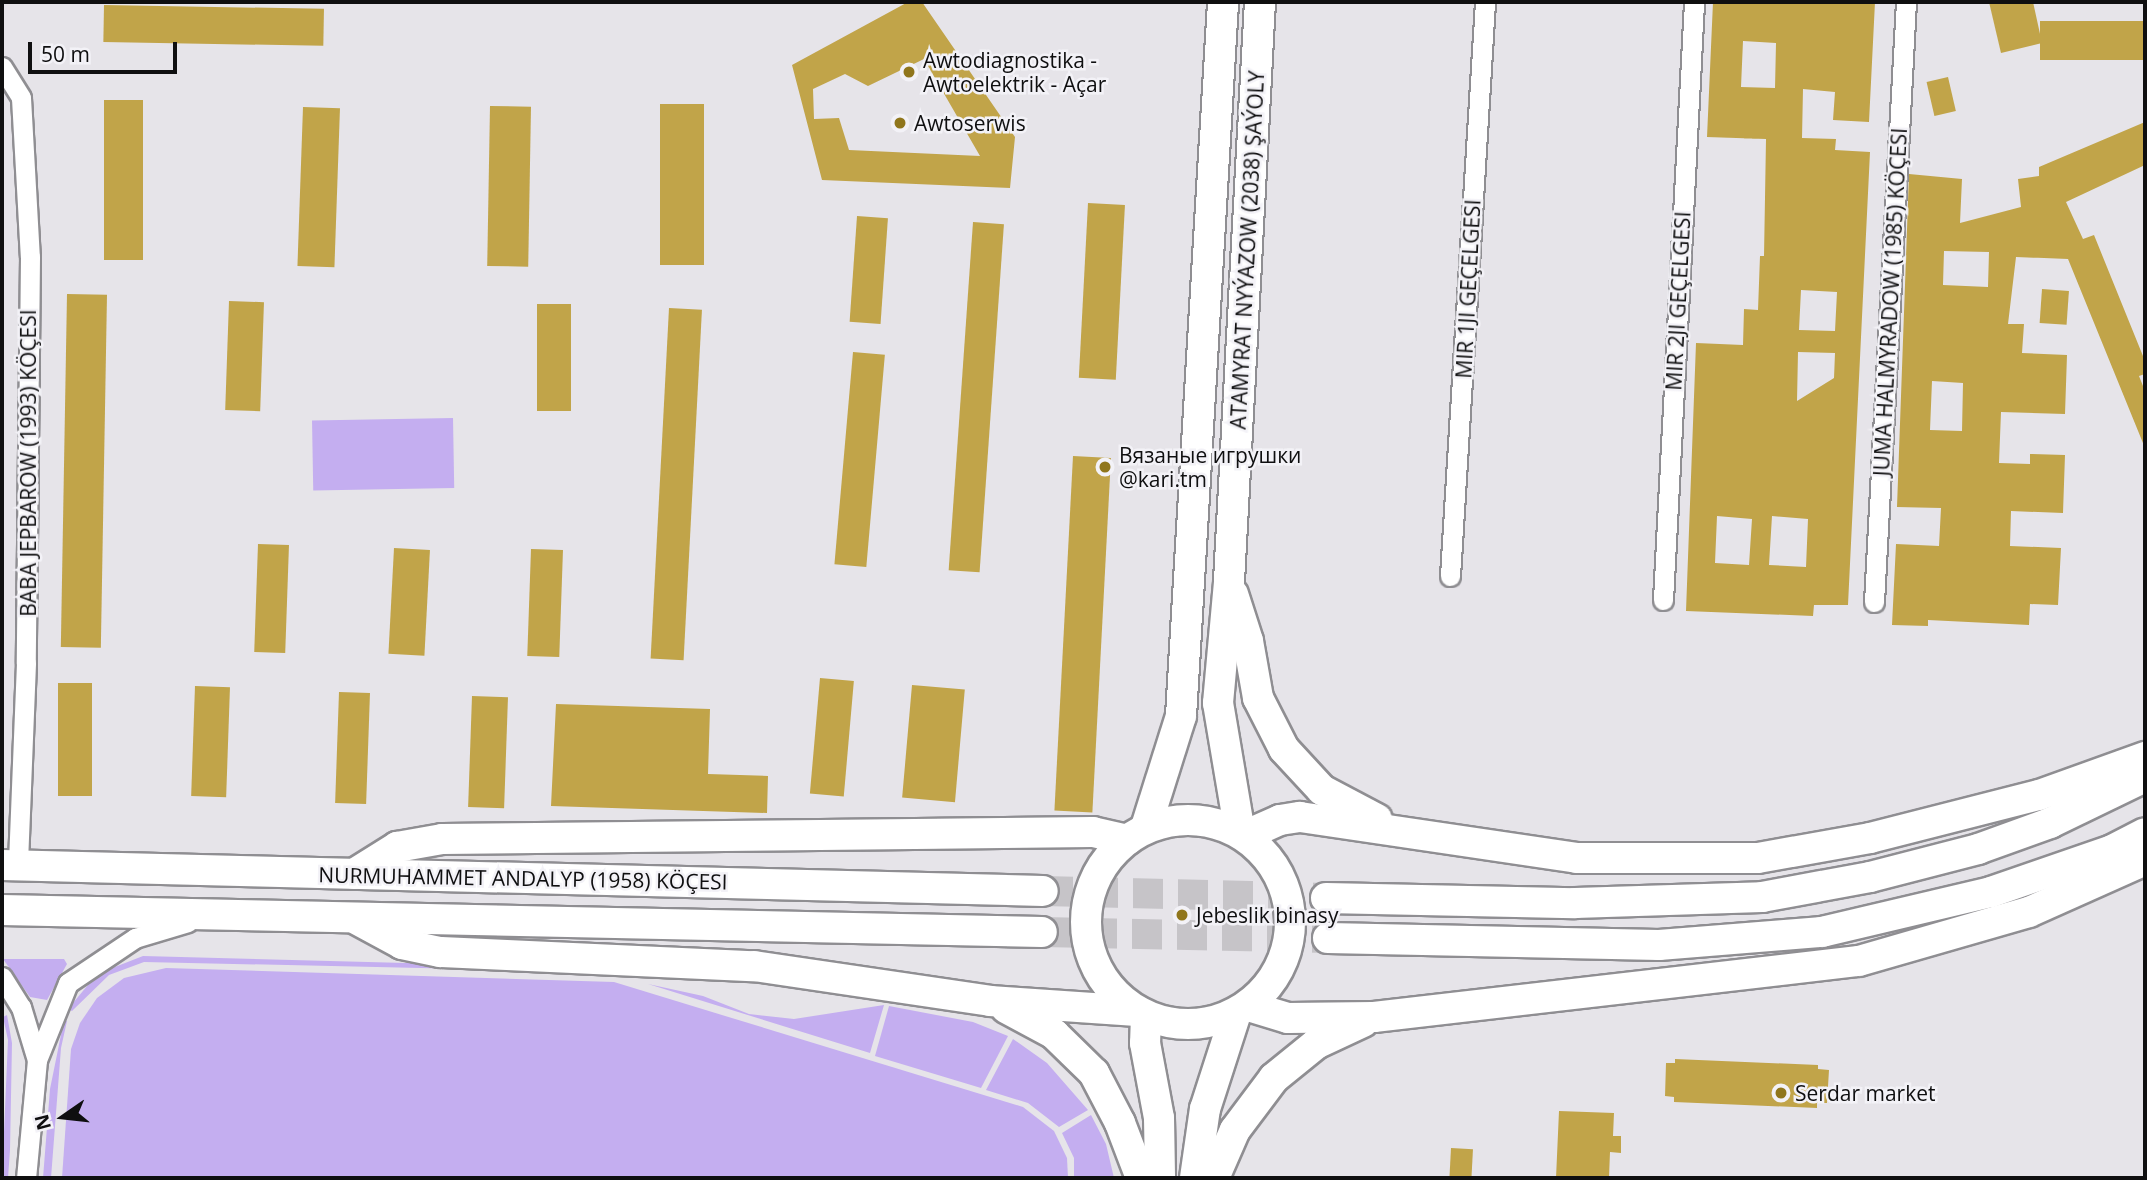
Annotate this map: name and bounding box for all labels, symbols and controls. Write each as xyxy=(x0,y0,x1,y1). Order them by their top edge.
scale bar xyxy=(32,28,180,72)
text: 50 m xyxy=(41,40,90,68)
place label: Awtodiagnostika - Awtoelektrik - Açar xyxy=(923,47,1106,97)
marker: Awtodiagnostika - Awtoelektrik - Açar xyxy=(901,64,917,80)
street label: ATAMYRAT NYÝAZOW (2038) ŞAÝOLY xyxy=(1225,70,1269,430)
place label: Awtoserwis xyxy=(914,110,1026,136)
marker: Awtoserwis xyxy=(892,115,908,131)
street label: JUMA HALMYRADOW (1985) KÖÇESI xyxy=(1868,127,1912,477)
street label: MIR 1JI GEÇELGESI xyxy=(1451,199,1485,379)
street label: MIR 2JI GEÇELGESI xyxy=(1661,211,1695,391)
street label: BABA JEPBAROW (1993) KÖÇESI xyxy=(15,309,41,617)
place label: Вязаные игрушки @kari.tm xyxy=(1119,442,1301,492)
marker: Вязаные игрушки @kari.tm xyxy=(1097,459,1113,475)
street label: NURMUHAMMET ANDALYP (1958) KÖÇESI xyxy=(318,862,728,894)
place label: Jebeslik binasy xyxy=(1196,902,1338,928)
marker: Jebeslik binasy xyxy=(1174,907,1190,923)
place label: Serdar market xyxy=(1795,1080,1935,1106)
north arrow xyxy=(28,1082,98,1152)
marker: Serdar market xyxy=(1773,1085,1789,1101)
text: N xyxy=(28,1111,57,1133)

